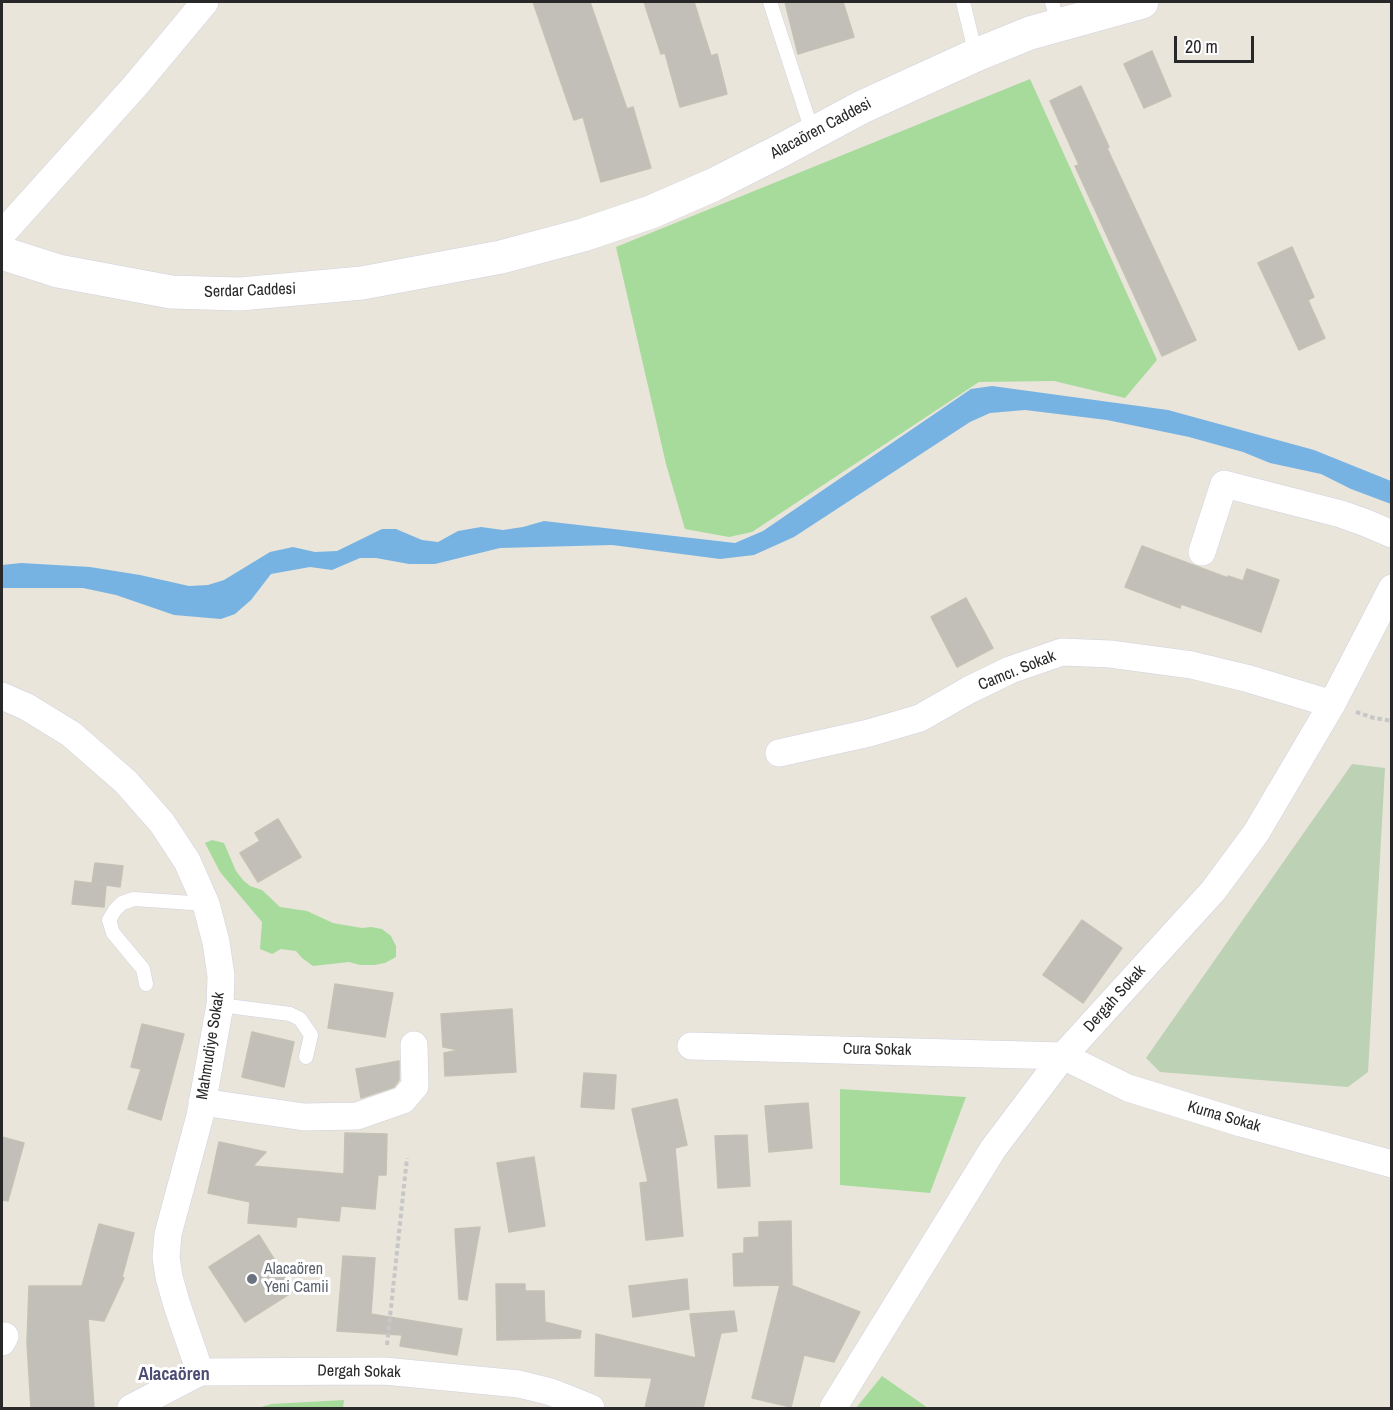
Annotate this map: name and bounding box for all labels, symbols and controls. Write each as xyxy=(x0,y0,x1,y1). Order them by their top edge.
scale bar xyxy=(1177,24,1256,62)
text: 20 m xyxy=(1185,34,1218,59)
street label: Alacaören Caddesi xyxy=(767,94,875,164)
street label: Serdar Caddesi xyxy=(204,280,296,302)
street label: Camcı. Sokak xyxy=(976,647,1058,695)
street label: Dergah Sokak xyxy=(1080,962,1150,1036)
street label: Mahmudiye Sokak xyxy=(193,991,229,1101)
street label: Cura Sokak xyxy=(843,1040,911,1060)
street label: Kurna Sokak xyxy=(1185,1097,1263,1137)
place label: Alacaören Yeni Camii xyxy=(264,1260,329,1298)
marker: Alacaören Yeni Camii xyxy=(245,1272,259,1286)
street label: Dergah Sokak xyxy=(317,1362,401,1382)
district label: Alacaören xyxy=(138,1364,210,1386)

